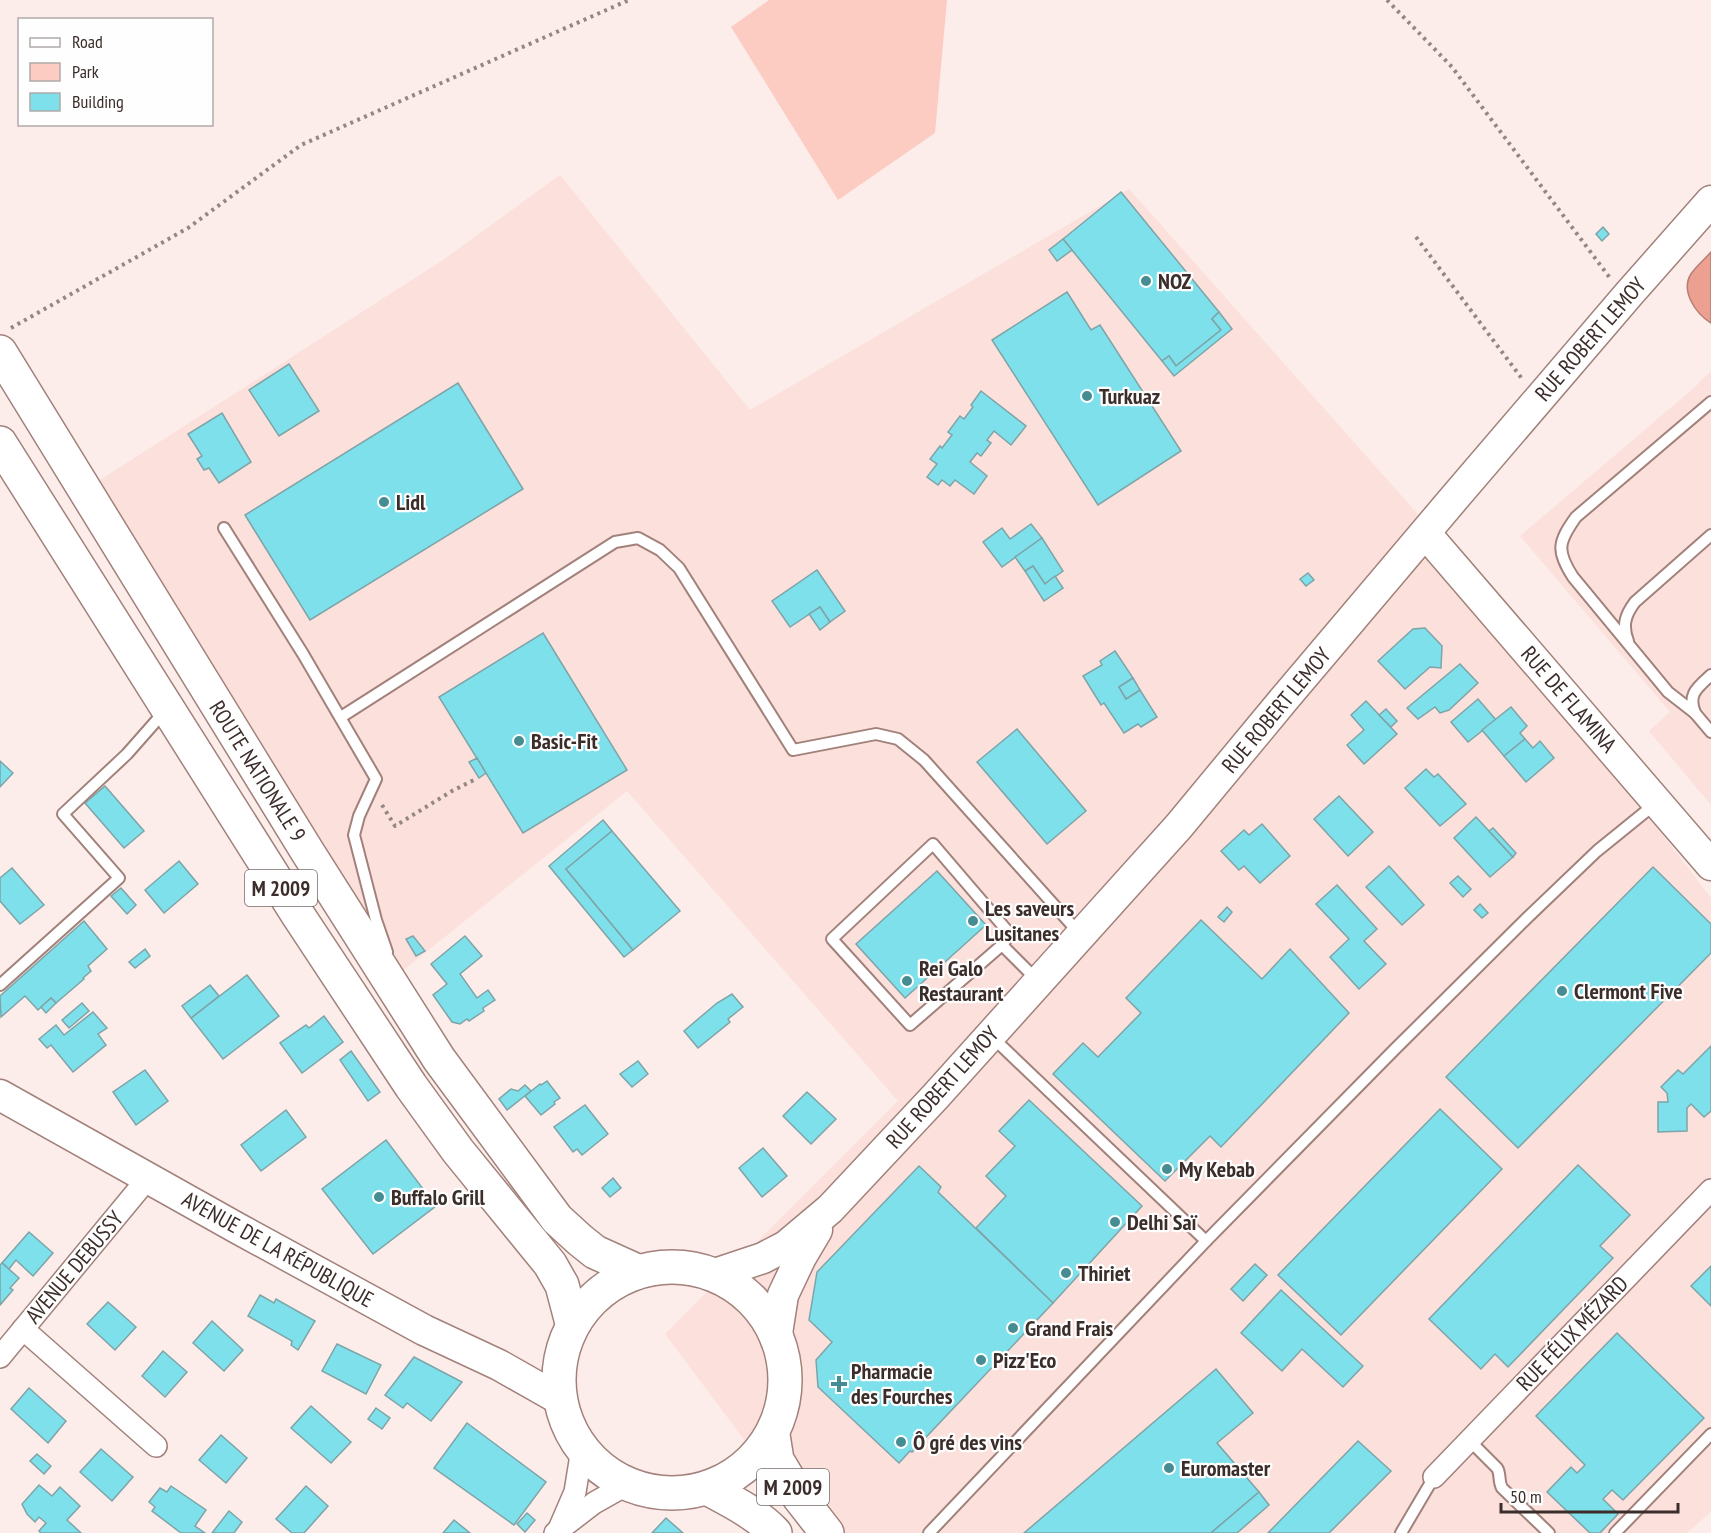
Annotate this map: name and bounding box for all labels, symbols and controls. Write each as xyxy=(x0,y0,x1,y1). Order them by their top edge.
legend xyxy=(18,18,213,126)
text: Road xyxy=(72,30,103,53)
text: Park xyxy=(72,60,99,83)
text: Building xyxy=(72,90,124,113)
place label: NOZ xyxy=(1158,267,1192,295)
street label: RUE ROBERT LEMOY xyxy=(1529,271,1651,407)
marker: NOZ xyxy=(1139,274,1153,288)
place label: Turkuaz xyxy=(1099,382,1160,410)
marker: Turkuaz xyxy=(1080,389,1094,403)
place label: Lidl xyxy=(396,488,426,516)
marker: Lidl xyxy=(377,495,391,509)
street label: RUE DE FLAMINA xyxy=(1515,640,1623,758)
street label: RUE ROBERT LEMOY xyxy=(1215,642,1337,778)
street label: ROUTE NATIONALE 9 xyxy=(204,695,312,847)
place label: Basic-Fit xyxy=(531,727,598,755)
marker: Basic-Fit xyxy=(512,734,526,748)
road number: M 2009 xyxy=(245,870,317,906)
place label: Les saveurs Lusitanes xyxy=(985,894,1074,947)
marker: Les saveurs Lusitanes xyxy=(966,914,980,928)
place label: Rei Galo Restaurant xyxy=(919,954,1004,1007)
marker: Rei Galo Restaurant xyxy=(900,974,914,988)
place label: Clermont Five xyxy=(1574,977,1683,1005)
marker: Clermont Five xyxy=(1555,984,1569,998)
street label: RUE ROBERT LEMOY xyxy=(880,1020,1004,1154)
place label: My Kebab xyxy=(1179,1155,1255,1183)
marker: My Kebab xyxy=(1160,1162,1174,1176)
place label: Buffalo Grill xyxy=(391,1183,486,1211)
street label: AVENUE DE LA RÉPUBLIQUE xyxy=(177,1185,379,1313)
marker: Buffalo Grill xyxy=(372,1190,386,1204)
street label: AVENUE DEBUSSY xyxy=(19,1205,129,1329)
place label: Delhi Saï xyxy=(1127,1208,1198,1236)
marker: Delhi Saï xyxy=(1108,1215,1122,1229)
place label: Thiriet xyxy=(1078,1259,1131,1287)
marker: Thiriet xyxy=(1059,1266,1073,1280)
street label: RUE FÉLIX MÉZARD xyxy=(1510,1270,1634,1396)
place label: Grand Frais xyxy=(1025,1314,1113,1342)
marker: Grand Frais xyxy=(1006,1321,1020,1335)
place label: Pizz'Eco xyxy=(993,1346,1057,1374)
marker: Pizz'Eco xyxy=(974,1353,988,1367)
place label: Pharmacie des Fourches xyxy=(851,1357,953,1410)
marker: Pharmacie des Fourches xyxy=(832,1377,846,1391)
place label: Ô gré des vins xyxy=(913,1428,1022,1456)
marker: Ô gré des vins xyxy=(894,1435,908,1449)
place label: Euromaster xyxy=(1181,1454,1271,1482)
marker: Euromaster xyxy=(1162,1461,1176,1475)
road number: M 2009 xyxy=(757,1469,829,1505)
scale bar xyxy=(1501,1476,1678,1514)
text: 50 m xyxy=(1510,1485,1542,1508)

